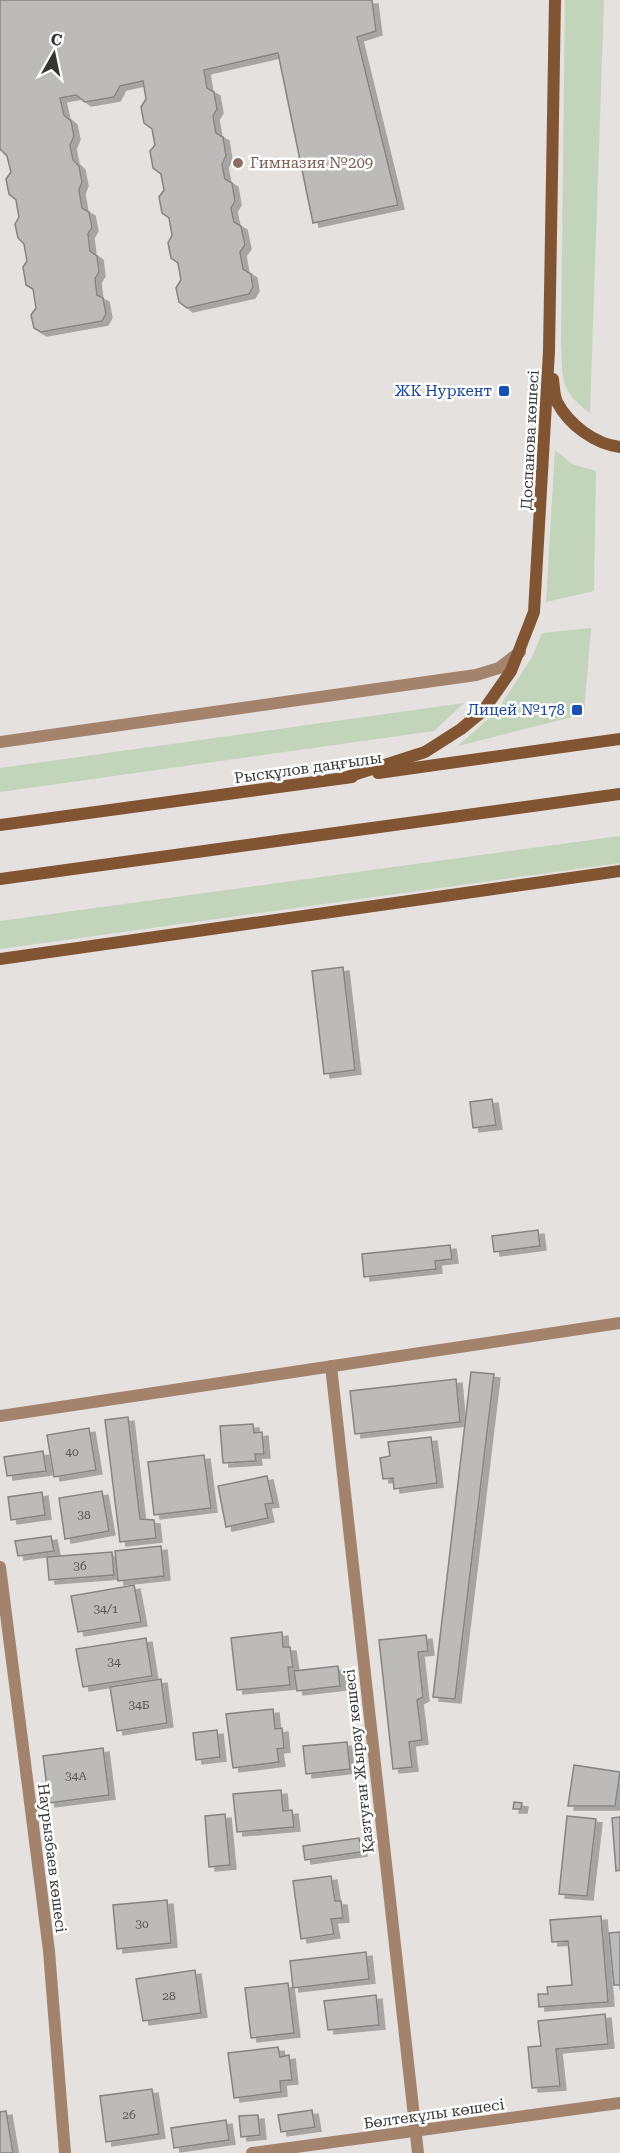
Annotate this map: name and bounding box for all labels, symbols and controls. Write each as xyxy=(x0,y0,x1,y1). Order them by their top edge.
north arrow xyxy=(24,24,84,84)
text: С xyxy=(49,29,63,50)
place label: Гимназия №209 xyxy=(250,154,373,172)
marker: Гимназия №209 xyxy=(231,156,245,170)
street label: Доспанова көшесі xyxy=(517,369,543,510)
place label: ЖК Нуркент xyxy=(395,382,492,400)
marker: ЖК Нуркент xyxy=(497,384,511,398)
place label: Лицей №178 xyxy=(467,701,565,719)
marker: Лицей №178 xyxy=(570,703,584,717)
street label: Рысқұлов даңғылы xyxy=(233,749,383,787)
house number: 40 xyxy=(65,1445,79,1459)
house number: 38 xyxy=(77,1508,91,1522)
house number: 36 xyxy=(73,1559,87,1573)
house number: 34/1 xyxy=(93,1602,119,1616)
house number: 34 xyxy=(107,1655,121,1669)
street label: Қазтуған Жырау көшесі xyxy=(340,1668,378,1854)
house number: 34Б xyxy=(128,1698,150,1712)
house number: 34А xyxy=(65,1769,88,1783)
street label: Наурызбаев көшесі xyxy=(34,1782,70,1934)
house number: 30 xyxy=(135,1917,149,1931)
house number: 28 xyxy=(162,1989,176,2003)
street label: Бөлтекұлы көшесі xyxy=(363,2095,506,2133)
house number: 26 xyxy=(122,2108,136,2122)

